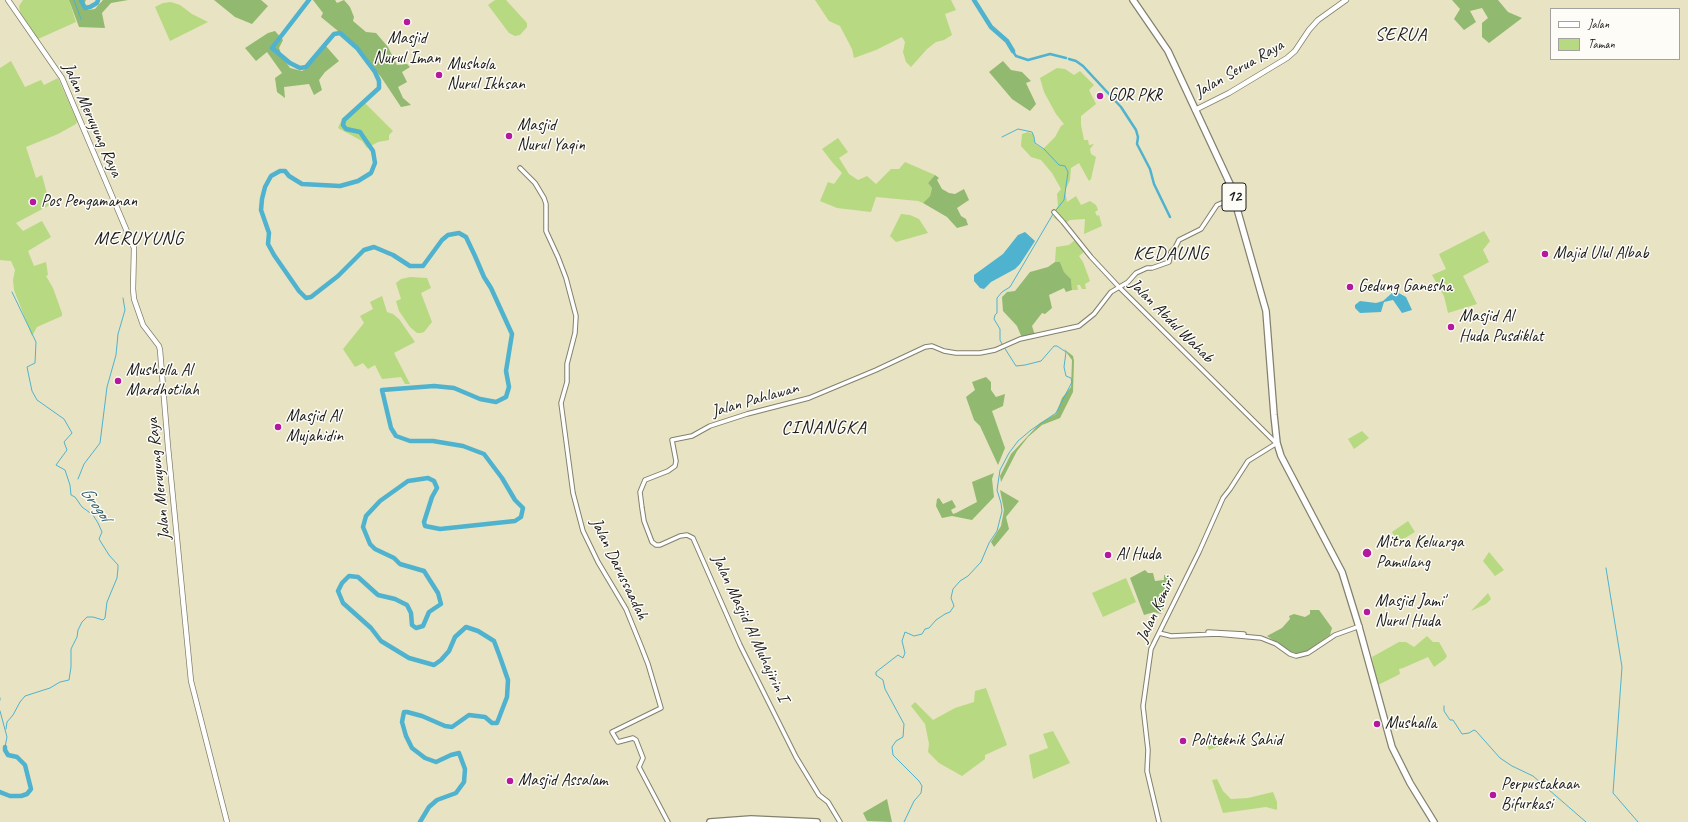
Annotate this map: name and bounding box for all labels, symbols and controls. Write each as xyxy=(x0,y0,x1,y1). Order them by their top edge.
legend xyxy=(1550,8,1680,60)
text: Jalan xyxy=(1588,16,1609,32)
marker: Masjid Nurul Iman xyxy=(402,17,412,27)
district label: SERUA xyxy=(1375,24,1427,46)
place label: Masjid Nurul Iman xyxy=(373,29,441,69)
street label: Jalan Serua Raya xyxy=(1191,35,1287,103)
text: Taman xyxy=(1588,36,1615,52)
place label: Mushola Nurul Ikhsan xyxy=(447,55,525,95)
street label: Jalan Meruyung Raya xyxy=(58,60,126,180)
marker: Mushola Nurul Ikhsan xyxy=(434,70,444,80)
place label: GOR PKR xyxy=(1108,86,1162,106)
marker: GOR PKR xyxy=(1095,91,1105,101)
place label: Masjid Nurul Yaqin xyxy=(517,116,585,156)
marker: Masjid Nurul Yaqin xyxy=(504,131,514,141)
road number: 12 xyxy=(1222,183,1246,211)
place label: Pos Pengamanan xyxy=(41,192,137,212)
marker: Pos Pengamanan xyxy=(28,197,38,207)
district label: MERUYUNG xyxy=(94,228,184,250)
district label: KEDAUNG xyxy=(1133,243,1209,265)
place label: Majid Ulul Albab xyxy=(1553,244,1649,264)
marker: Majid Ulul Albab xyxy=(1540,249,1550,259)
street label: Jalan Abdul Wahab xyxy=(1124,274,1218,368)
place label: Gedung Ganesha xyxy=(1358,277,1452,297)
marker: Gedung Ganesha xyxy=(1345,282,1355,292)
place label: Masjid Al Huda Pusdiklat xyxy=(1459,307,1543,347)
marker: Masjid Al Huda Pusdiklat xyxy=(1446,322,1456,332)
place label: Musholla Al Mardhotilah xyxy=(126,361,199,401)
marker: Musholla Al Mardhotilah xyxy=(113,376,123,386)
street label: Jalan Pahlawan xyxy=(709,378,801,422)
place label: Masjid Al Mujahidin xyxy=(286,407,343,447)
street label: Jalan Meruyung Raya xyxy=(142,417,176,541)
district label: CINANGKA xyxy=(782,417,866,439)
marker: Masjid Al Mujahidin xyxy=(273,422,283,432)
water label: Grogol xyxy=(75,483,115,525)
street label: Jalan Darussaadah xyxy=(586,515,652,623)
place label: Mitra Keluarga Pamulang xyxy=(1376,533,1463,573)
place label: Al Huda xyxy=(1116,545,1161,565)
marker: Mitra Keluarga Pamulang xyxy=(1361,547,1373,559)
marker: Al Huda xyxy=(1103,550,1113,560)
street label: Jalan Masjid Al Muhajirin I xyxy=(707,551,793,705)
street label: Jalan Kemiri xyxy=(1132,574,1180,646)
place label: Masjid Jami' Nurul Huda xyxy=(1375,592,1445,632)
marker: Masjid Jami' Nurul Huda xyxy=(1362,607,1372,617)
place label: Mushalla xyxy=(1385,714,1436,734)
marker: Mushalla xyxy=(1372,719,1382,729)
place label: Politeknik Sahid xyxy=(1191,731,1282,751)
marker: Politeknik Sahid xyxy=(1178,736,1188,746)
place label: Masjid Assalam xyxy=(518,771,608,791)
place label: Perpustakaan Bifurkasi xyxy=(1501,775,1579,815)
marker: Masjid Assalam xyxy=(505,776,515,786)
marker: Perpustakaan Bifurkasi xyxy=(1488,790,1498,800)

